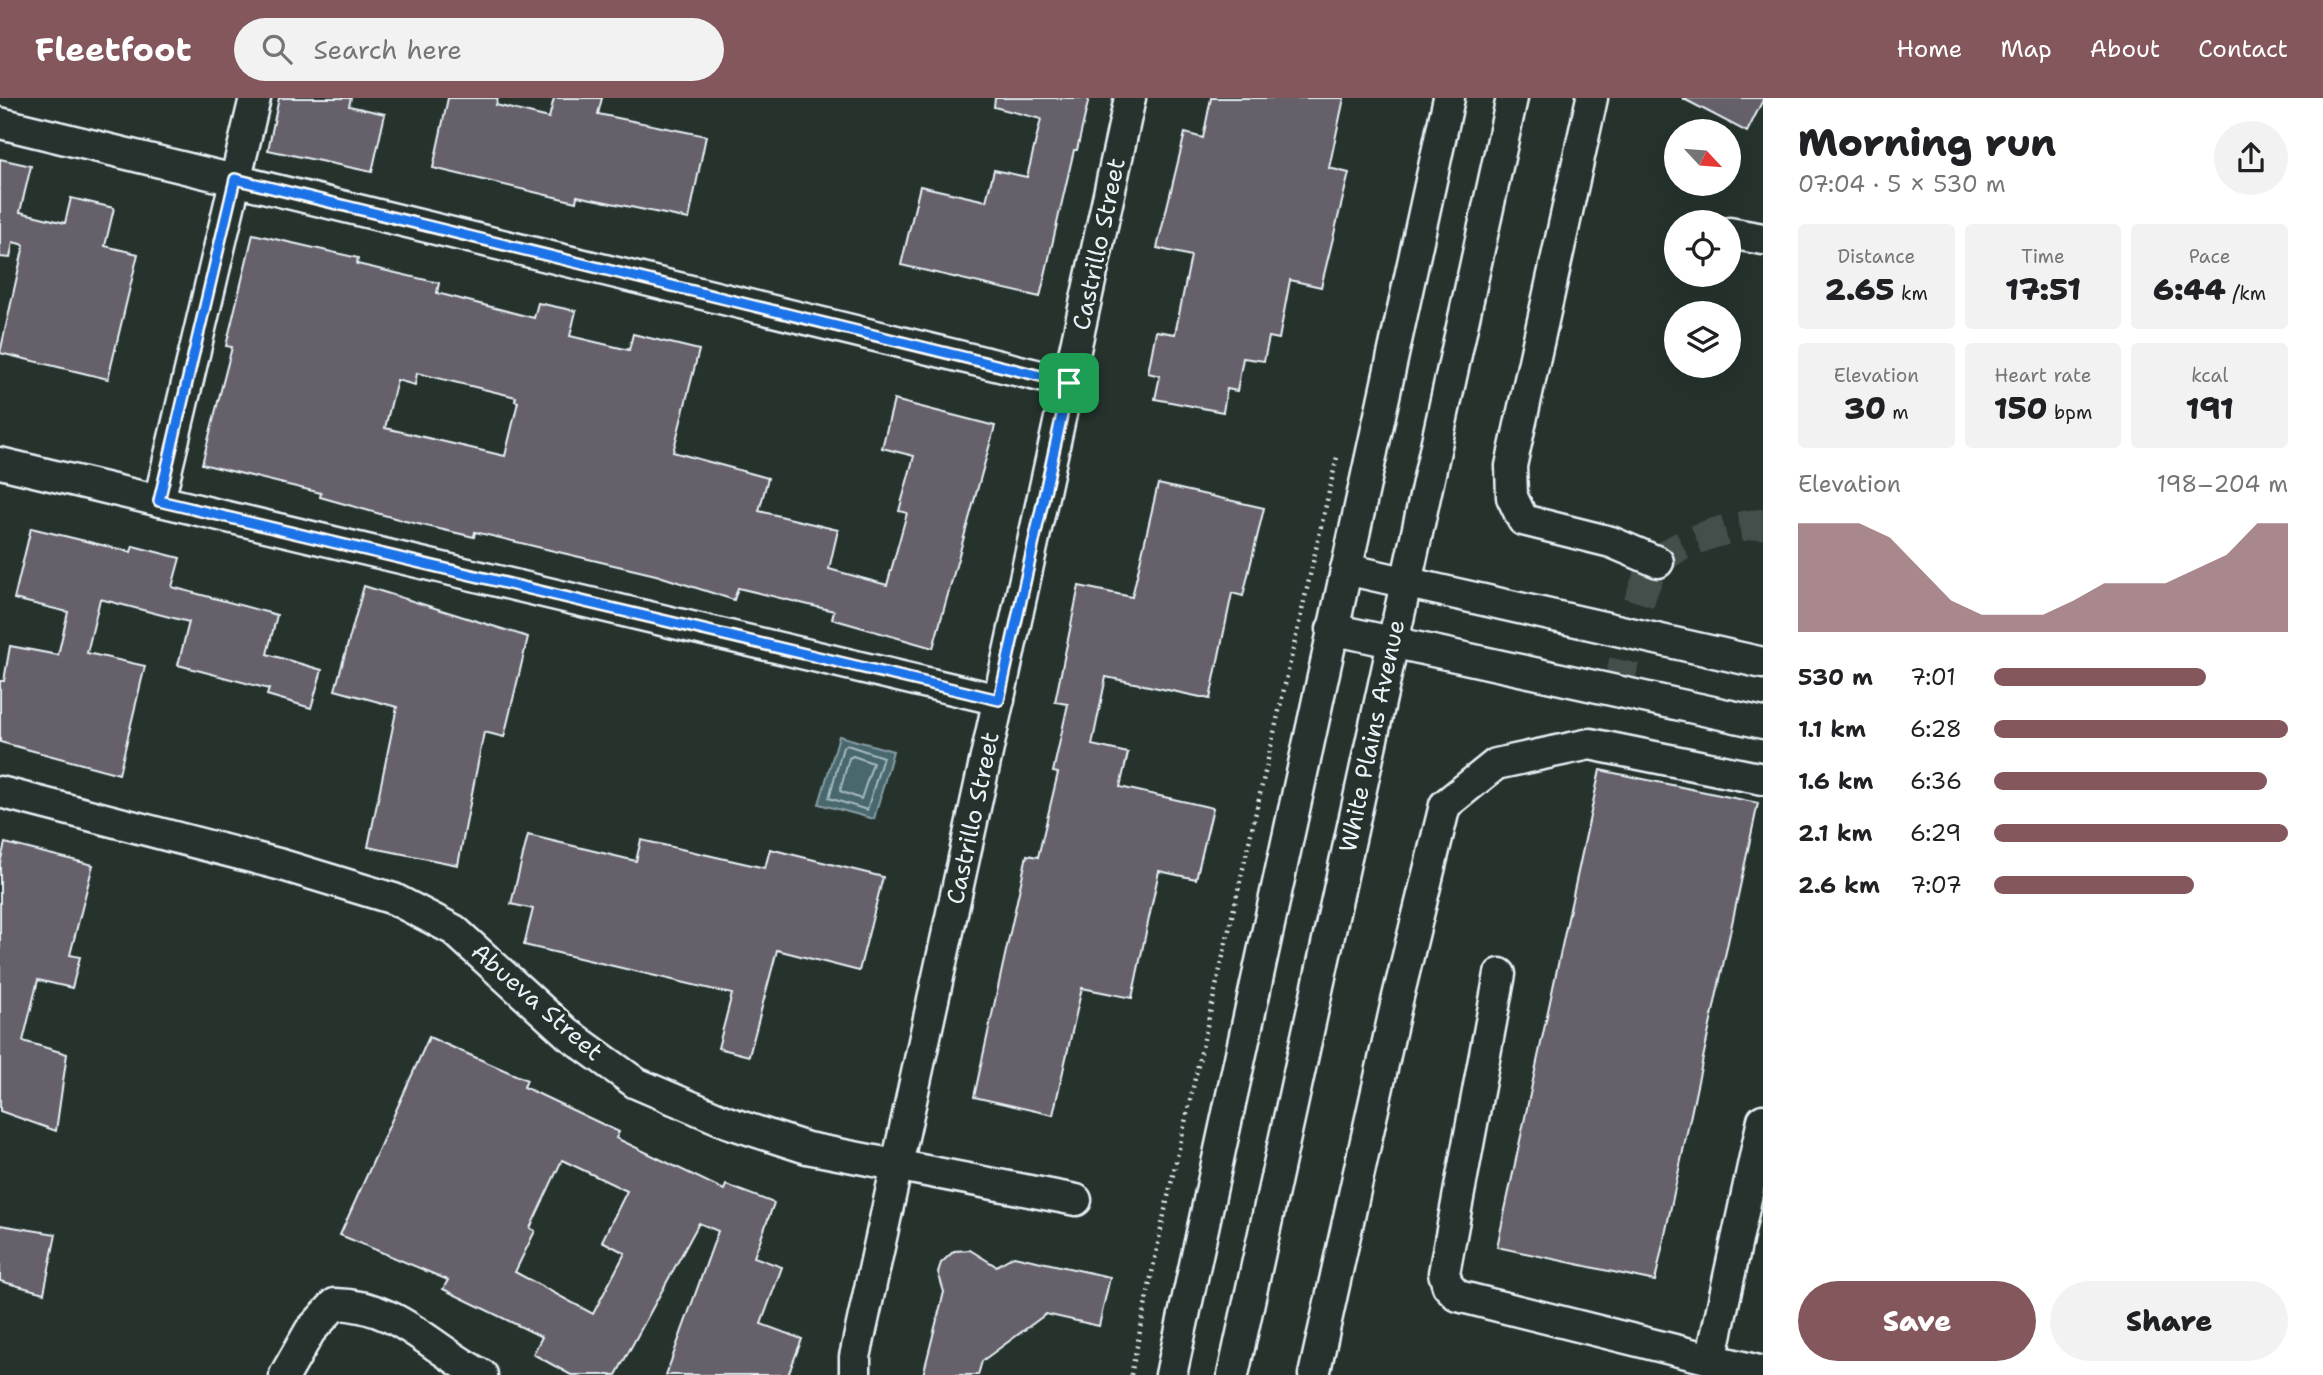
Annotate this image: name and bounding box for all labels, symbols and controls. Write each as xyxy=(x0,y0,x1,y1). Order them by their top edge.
search box xyxy=(234,18,724,81)
text: Fleetfoot xyxy=(35,27,192,72)
icon: search xyxy=(258,30,296,68)
text: Search here xyxy=(314,32,462,67)
text: Home xyxy=(1896,33,1962,65)
text: Map xyxy=(2000,33,2052,65)
text: About xyxy=(2090,33,2160,65)
text: Contact xyxy=(2198,33,2288,65)
text: Morning run xyxy=(1798,117,2056,168)
north arrow xyxy=(1664,119,1741,196)
map controls xyxy=(1664,119,1741,378)
button: share xyxy=(2214,121,2288,195)
street label: Castrillo Street xyxy=(1065,155,1133,333)
text: 07:04 · 5 × 530 m xyxy=(1798,169,2006,199)
button: locate xyxy=(1664,210,1741,287)
text: Distance xyxy=(1837,244,1915,269)
text: Time xyxy=(2021,244,2065,269)
text: Pace xyxy=(2189,244,2231,269)
text: 2.65 xyxy=(1825,269,1895,310)
text: 17:51 xyxy=(2005,269,2081,310)
text: 6:44 xyxy=(2153,269,2226,310)
text: km xyxy=(1895,281,1928,306)
text: /km xyxy=(2226,281,2266,306)
button: layers xyxy=(1664,301,1741,378)
pin xyxy=(1039,353,1099,413)
text: Elevation xyxy=(1834,363,1919,388)
text: Heart rate xyxy=(1995,363,2091,388)
text: kcal xyxy=(2191,363,2228,388)
icon: arrive xyxy=(1050,364,1088,402)
text: 30 xyxy=(1844,388,1886,429)
text: 150 xyxy=(1994,388,2048,429)
text: 191 xyxy=(2186,388,2234,429)
text: m xyxy=(1886,400,1909,425)
text: bpm xyxy=(2048,400,2092,425)
text: Elevation xyxy=(1798,469,1901,499)
text: 198–204 m xyxy=(2157,469,2288,499)
street label: White Plains Avenue xyxy=(1332,617,1412,855)
text: 530 m xyxy=(1798,662,1873,692)
text: 7:01 xyxy=(1910,662,1956,692)
text: 1.1 km xyxy=(1798,714,1866,744)
text: 6:28 xyxy=(1910,714,1962,744)
street label: Castrillo Street xyxy=(939,729,1007,907)
text: 1.6 km xyxy=(1798,766,1873,796)
text: 6:36 xyxy=(1910,766,1962,796)
text: 2.1 km xyxy=(1798,818,1872,848)
text: 6:29 xyxy=(1910,818,1961,848)
text: 2.6 km xyxy=(1798,870,1880,900)
text: 7:07 xyxy=(1910,870,1962,900)
street label: Abueva Street xyxy=(464,936,610,1068)
button: Save xyxy=(1798,1281,2036,1361)
button: Share xyxy=(2050,1281,2288,1361)

